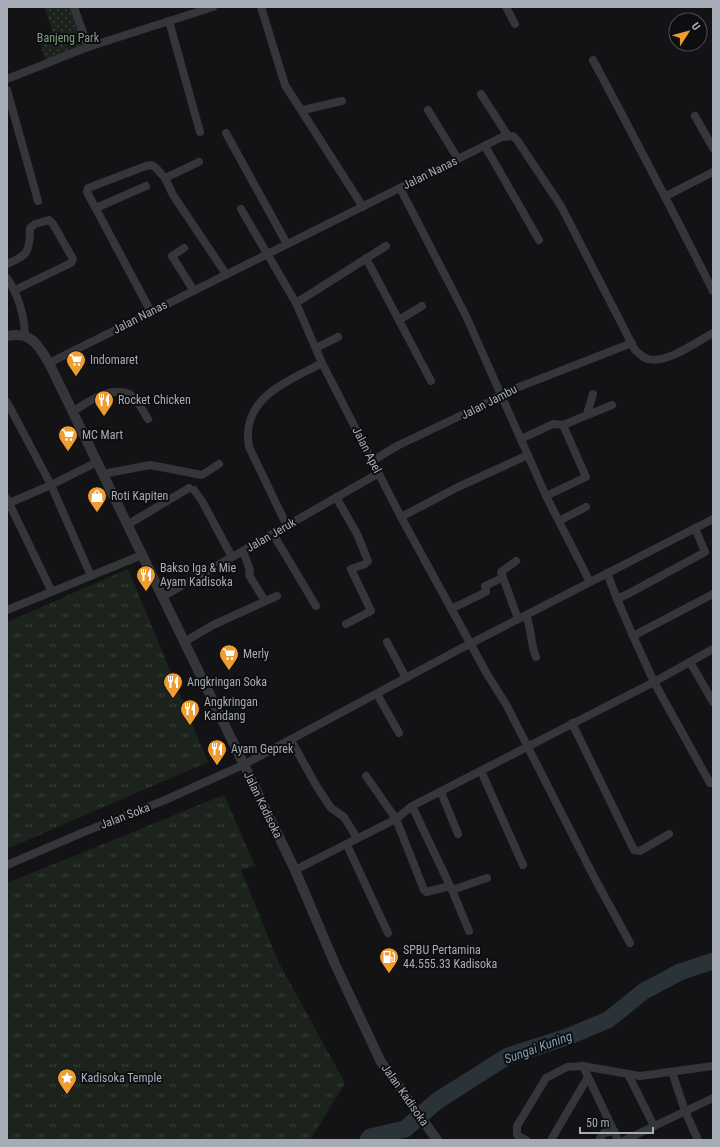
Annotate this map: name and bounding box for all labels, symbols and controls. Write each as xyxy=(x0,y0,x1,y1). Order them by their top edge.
north arrow xyxy=(668,12,708,52)
text: U xyxy=(689,20,703,33)
park label: Banjeng Park xyxy=(37,31,100,45)
street label: Jalan Nanas xyxy=(400,154,460,192)
street label: Jalan Nanas xyxy=(111,297,169,337)
supermarket icon: Indomaret xyxy=(65,349,87,377)
place label: Indomaret xyxy=(90,353,139,367)
street label: Jalan Jambu xyxy=(459,382,519,422)
restaurant icon: Rocket Chicken xyxy=(93,389,115,417)
place label: Rocket Chicken xyxy=(118,393,191,407)
supermarket icon: MC Mart xyxy=(57,424,79,452)
street label: Jalan Apel xyxy=(349,425,385,475)
place label: MC Mart xyxy=(82,428,123,442)
shop icon: Roti Kapiten xyxy=(86,485,108,513)
place label: Roti Kapiten xyxy=(111,489,169,503)
street label: Jalan Jeruk xyxy=(244,515,299,555)
place label: Bakso Iga & Mie Ayam Kadisoka xyxy=(160,561,236,589)
restaurant icon: Bakso Iga & Mie Ayam Kadisoka xyxy=(135,564,157,592)
supermarket icon: Merly xyxy=(218,643,240,671)
place label: Merly xyxy=(243,647,269,661)
restaurant icon: Angkringan Soka xyxy=(162,671,184,699)
place label: Angkringan Soka xyxy=(187,675,267,689)
place label: Angkringan Kandang xyxy=(204,695,258,723)
restaurant icon: Angkringan Kandang xyxy=(179,698,201,726)
restaurant icon: Ayam Geprek xyxy=(206,738,228,766)
place label: Ayam Geprek xyxy=(231,742,294,756)
street label: Jalan Kadisoka xyxy=(241,769,285,841)
street label: Jalan Soka xyxy=(98,800,152,832)
place label: SPBU Pertamina 44.555.33 Kadisoka xyxy=(403,943,497,971)
fuel station icon: SPBU Pertamina 44.555.33 Kadisoka xyxy=(378,946,400,974)
water label: Sungai Kuning xyxy=(502,1028,574,1067)
street label: Jalan Kadisoka xyxy=(379,1061,432,1129)
place icon: Kadisoka Temple xyxy=(56,1067,78,1095)
place label: Kadisoka Temple xyxy=(81,1071,162,1085)
scale bar xyxy=(580,1109,653,1135)
text: 50 m xyxy=(586,1116,610,1130)

